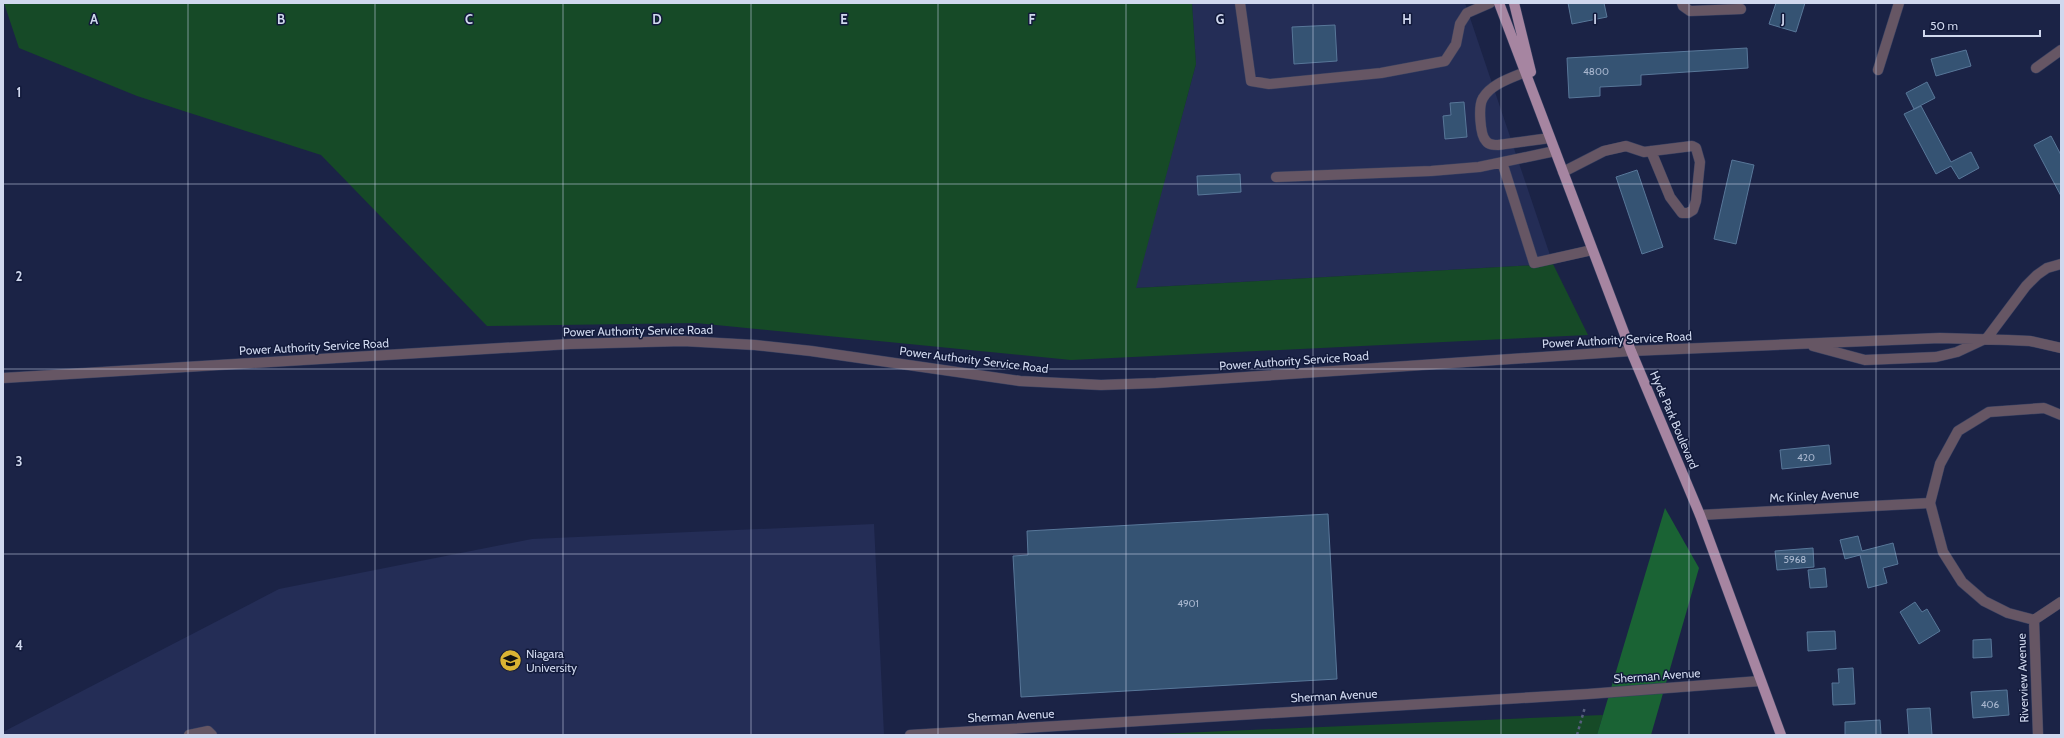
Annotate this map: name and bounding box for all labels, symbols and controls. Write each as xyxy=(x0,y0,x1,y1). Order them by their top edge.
text: A xyxy=(90,11,99,27)
text: B xyxy=(277,11,285,27)
text: C xyxy=(465,11,473,27)
text: D xyxy=(652,11,662,27)
text: E xyxy=(840,11,848,27)
text: F xyxy=(1029,11,1036,27)
text: G xyxy=(1216,11,1225,27)
text: H xyxy=(1402,11,1412,27)
text: I xyxy=(1593,11,1597,27)
text: J xyxy=(1780,11,1785,27)
scale bar xyxy=(1924,12,2040,38)
text: 50 m xyxy=(1930,18,1958,33)
house number: 4800 xyxy=(1583,65,1609,78)
text: 1 xyxy=(17,84,21,100)
text: 2 xyxy=(16,268,23,284)
street label: Power Authority Service Road xyxy=(563,322,713,339)
street label: Power Authority Service Road xyxy=(1542,328,1692,351)
street label: Power Authority Service Road xyxy=(239,335,389,358)
street label: Power Authority Service Road xyxy=(899,343,1049,376)
street label: Power Authority Service Road xyxy=(1219,348,1369,373)
street label: Hyde Park Boulevard xyxy=(1647,369,1702,471)
house number: 420 xyxy=(1797,451,1815,464)
text: 3 xyxy=(15,453,23,469)
street label: Mc Kinley Avenue xyxy=(1769,486,1859,505)
house number: 5968 xyxy=(1784,553,1806,566)
house number: 4901 xyxy=(1177,597,1199,610)
street label: Riverview Avenue xyxy=(2013,633,2032,723)
text: 4 xyxy=(15,637,23,653)
place label: Niagara University xyxy=(526,646,577,675)
school or university icon: Niagara University xyxy=(498,648,524,674)
street label: Sherman Avenue xyxy=(1613,665,1701,686)
street label: Sherman Avenue xyxy=(1290,686,1378,705)
house number: 406 xyxy=(1981,698,2000,711)
street label: Sherman Avenue xyxy=(967,706,1055,725)

